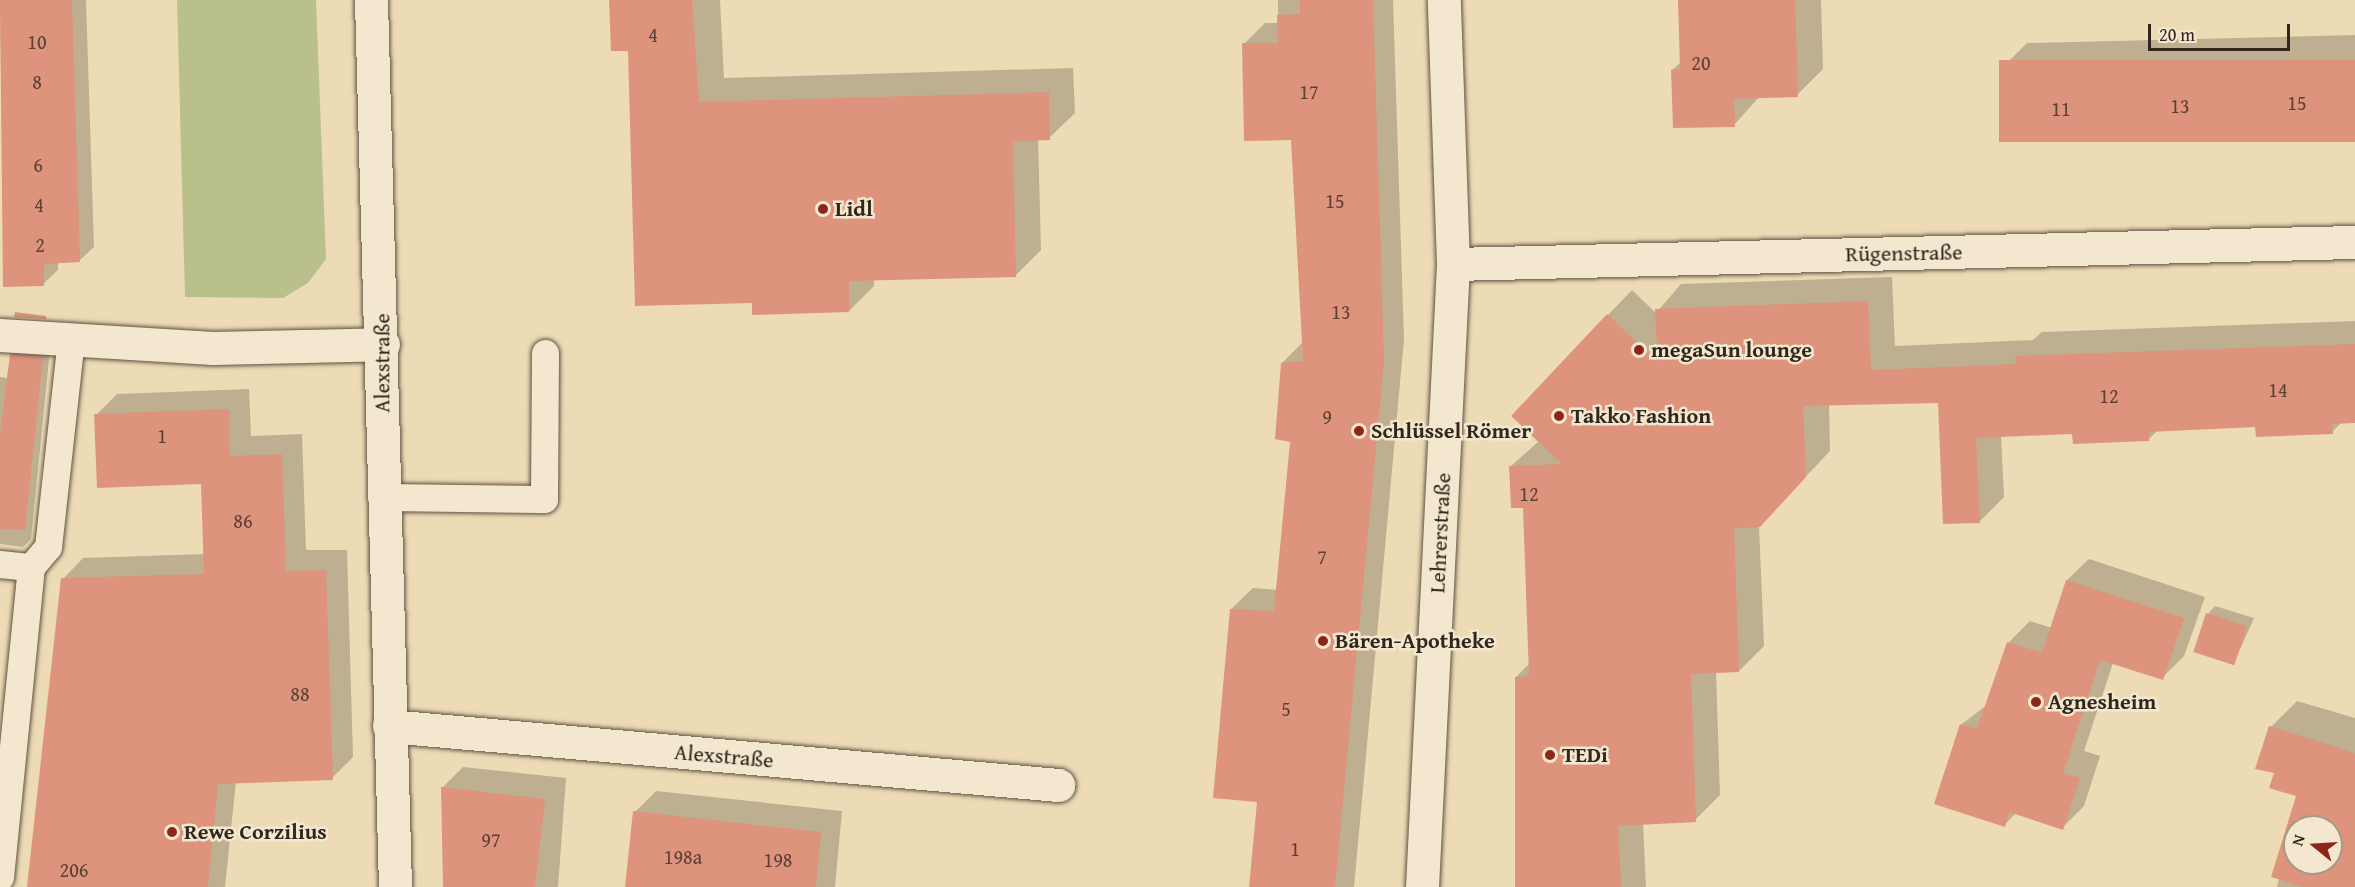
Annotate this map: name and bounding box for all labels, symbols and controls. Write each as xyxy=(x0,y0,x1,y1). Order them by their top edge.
scale bar xyxy=(2151,12,2294,50)
text: 20 m xyxy=(2159,21,2195,48)
house number: 4 xyxy=(648,22,658,46)
house number: 10 xyxy=(27,29,47,53)
house number: 20 xyxy=(1691,50,1711,74)
house number: 8 xyxy=(32,69,42,93)
house number: 17 xyxy=(1299,79,1319,103)
house number: 15 xyxy=(2287,90,2307,114)
house number: 13 xyxy=(2170,93,2190,117)
house number: 11 xyxy=(2051,96,2071,120)
house number: 6 xyxy=(33,152,43,176)
house number: 15 xyxy=(1325,188,1345,212)
house number: 4 xyxy=(34,192,44,216)
place label: Lidl xyxy=(835,196,873,222)
marker: Lidl xyxy=(816,202,830,216)
house number: 2 xyxy=(35,232,45,256)
street label: Rügenstraße xyxy=(1845,239,1963,267)
house number: 13 xyxy=(1331,299,1351,323)
street label: Alexstraße xyxy=(369,313,395,413)
place label: megaSun lounge xyxy=(1651,337,1812,363)
marker: megaSun lounge xyxy=(1632,343,1646,357)
house number: 14 xyxy=(2268,377,2288,401)
house number: 12 xyxy=(2099,383,2119,407)
place label: Takko Fashion xyxy=(1571,403,1711,429)
house number: 9 xyxy=(1322,404,1332,428)
marker: Takko Fashion xyxy=(1552,409,1566,423)
place label: Schlüssel Römer xyxy=(1371,418,1531,444)
house number: 1 xyxy=(157,423,167,447)
marker: Schlüssel Römer xyxy=(1352,424,1366,438)
street label: Lehrerstraße xyxy=(1424,472,1456,594)
house number: 12 xyxy=(1519,481,1539,505)
house number: 86 xyxy=(233,508,253,532)
house number: 7 xyxy=(1317,544,1327,568)
place label: Bären-Apotheke xyxy=(1335,628,1495,654)
marker: Bären-Apotheke xyxy=(1316,634,1330,648)
house number: 88 xyxy=(290,681,310,705)
place label: Agnesheim xyxy=(2048,689,2156,715)
marker: Agnesheim xyxy=(2029,695,2043,709)
house number: 5 xyxy=(1281,696,1291,720)
street label: Alexstraße xyxy=(673,739,775,773)
place label: TEDi xyxy=(1562,742,1608,768)
marker: TEDi xyxy=(1543,748,1557,762)
north arrow xyxy=(2283,815,2343,875)
place label: Rewe Corzilius xyxy=(184,819,327,845)
marker: Rewe Corzilius xyxy=(165,825,179,839)
house number: 97 xyxy=(481,827,501,851)
text: N xyxy=(2285,831,2311,849)
house number: 1 xyxy=(1290,836,1300,860)
house number: 198a xyxy=(664,844,702,868)
house number: 198 xyxy=(764,847,792,871)
house number: 206 xyxy=(60,857,88,881)

